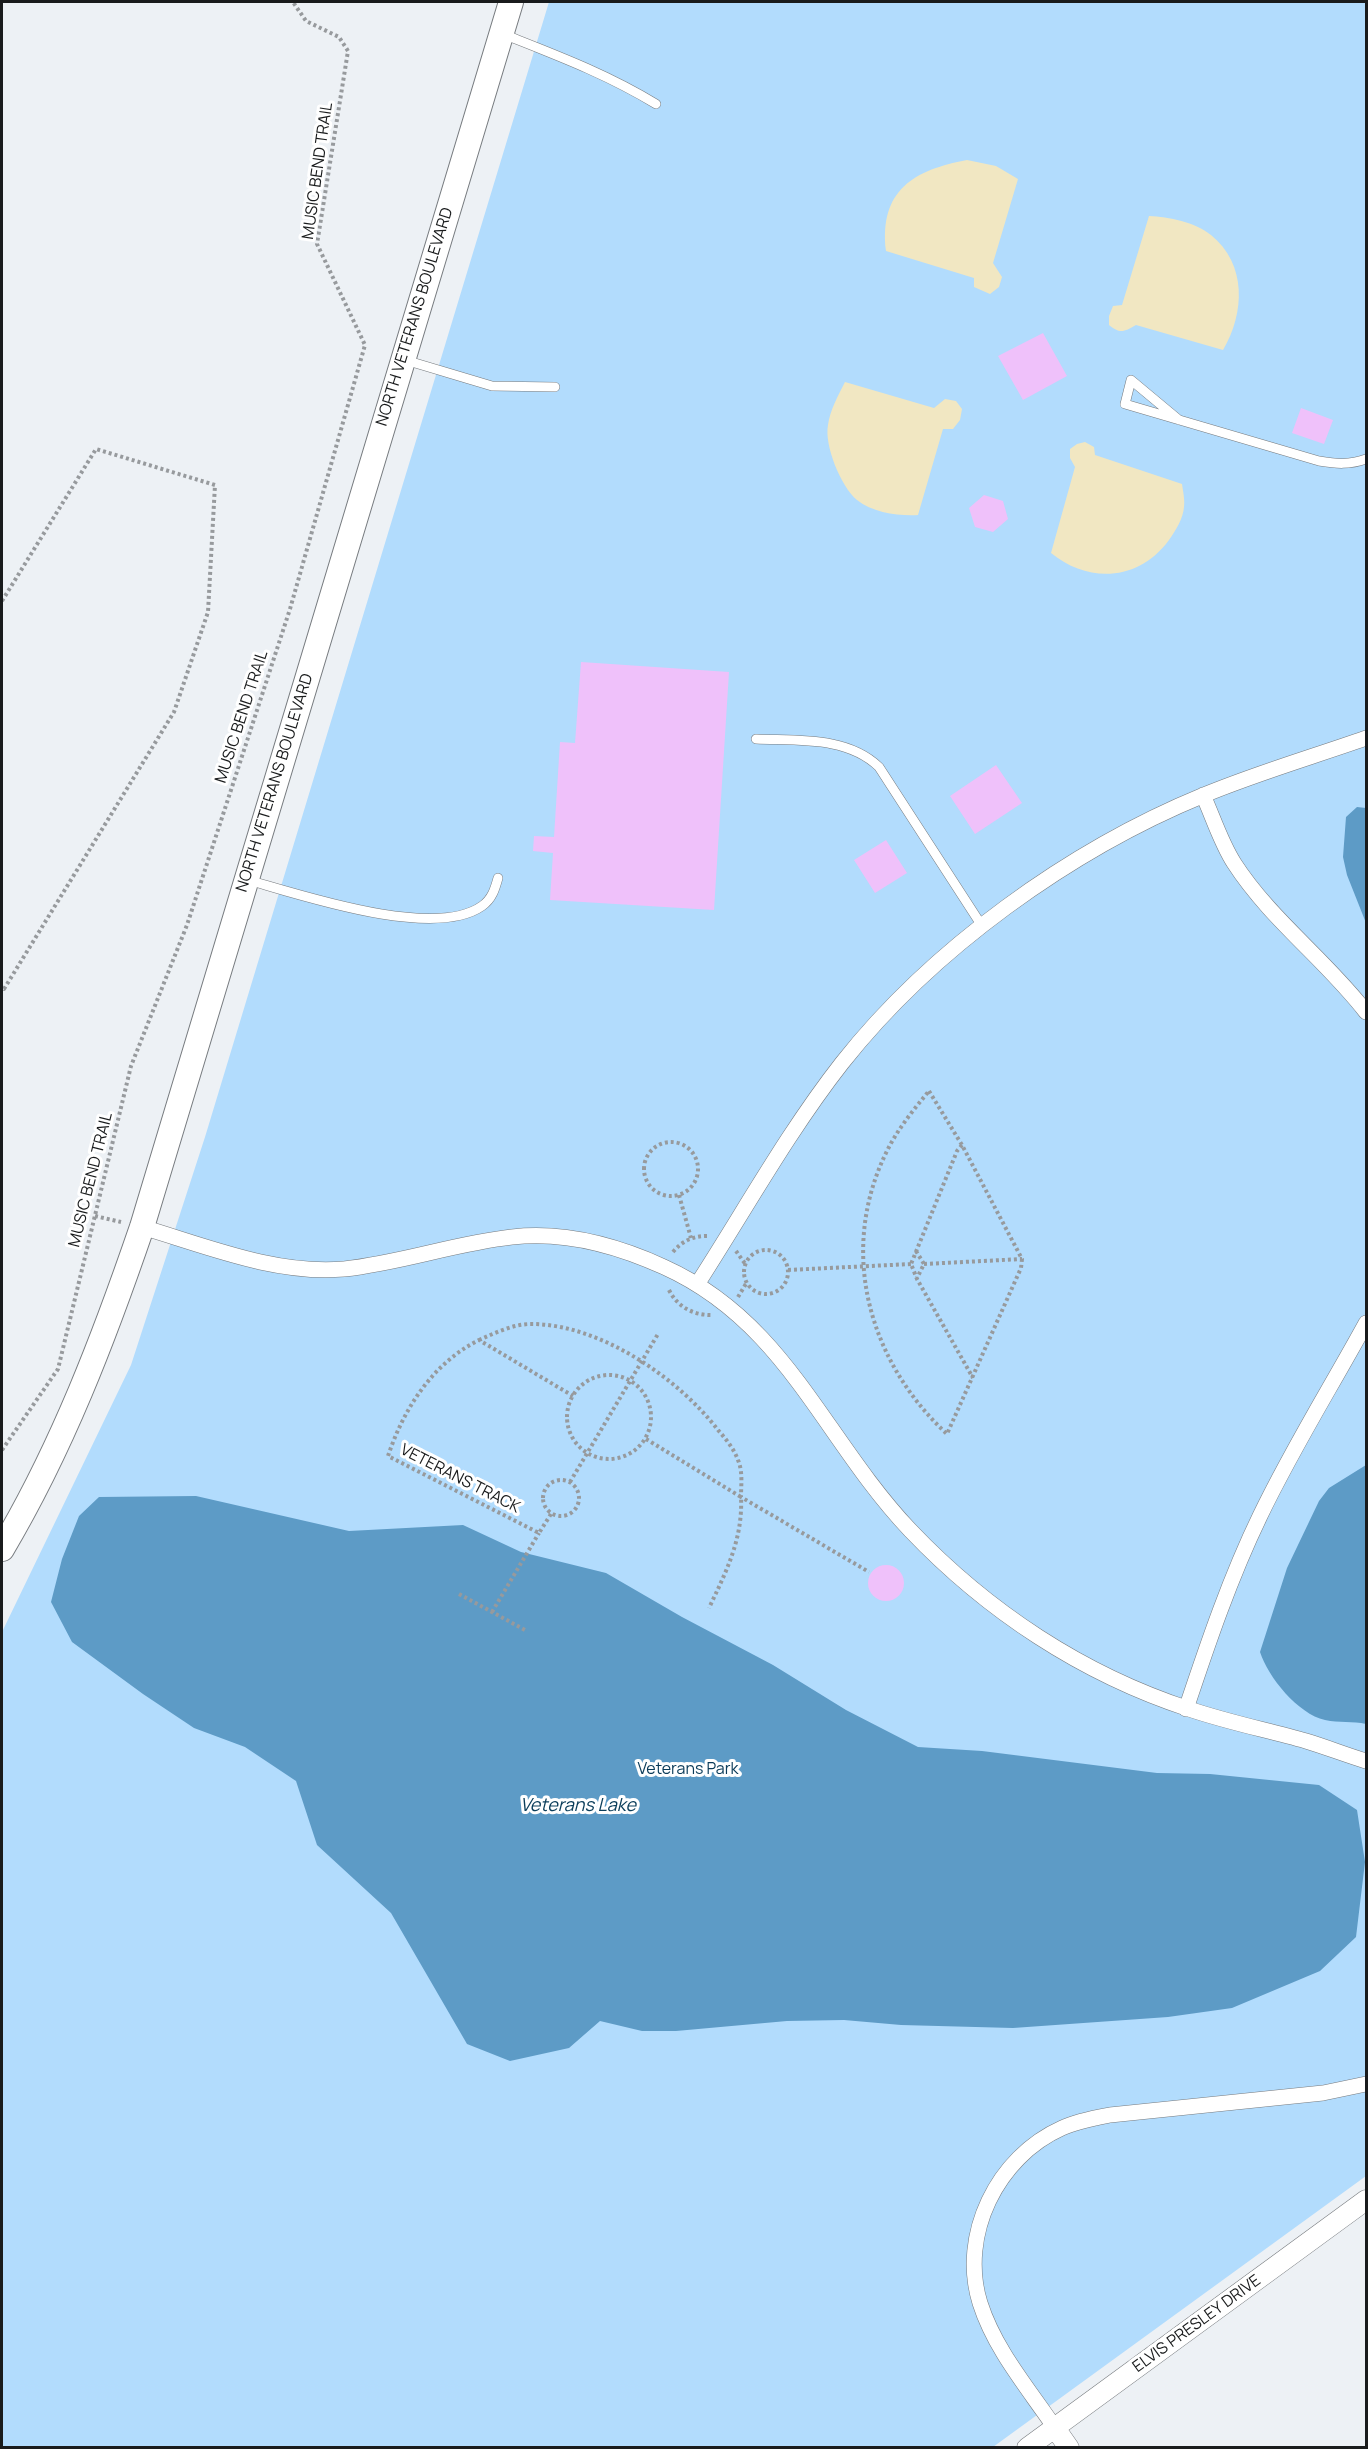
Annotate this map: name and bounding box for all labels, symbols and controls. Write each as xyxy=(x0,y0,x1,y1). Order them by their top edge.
street label: MUSIC BEND TRAIL xyxy=(299,101,337,241)
street label: NORTH VETERANS BOULEVARD xyxy=(373,205,457,429)
street label: MUSIC BEND TRAIL xyxy=(212,648,272,786)
street label: NORTH VETERANS BOULEVARD xyxy=(233,671,317,895)
street label: MUSIC BEND TRAIL xyxy=(65,1111,117,1249)
street label: VETERANS TRACK xyxy=(397,1440,523,1518)
park label: Veterans Park xyxy=(638,1760,738,1780)
water label: Veterans Lake xyxy=(520,1795,636,1817)
street label: ELVIS PRESLEY DRIVE xyxy=(1129,2271,1265,2377)

